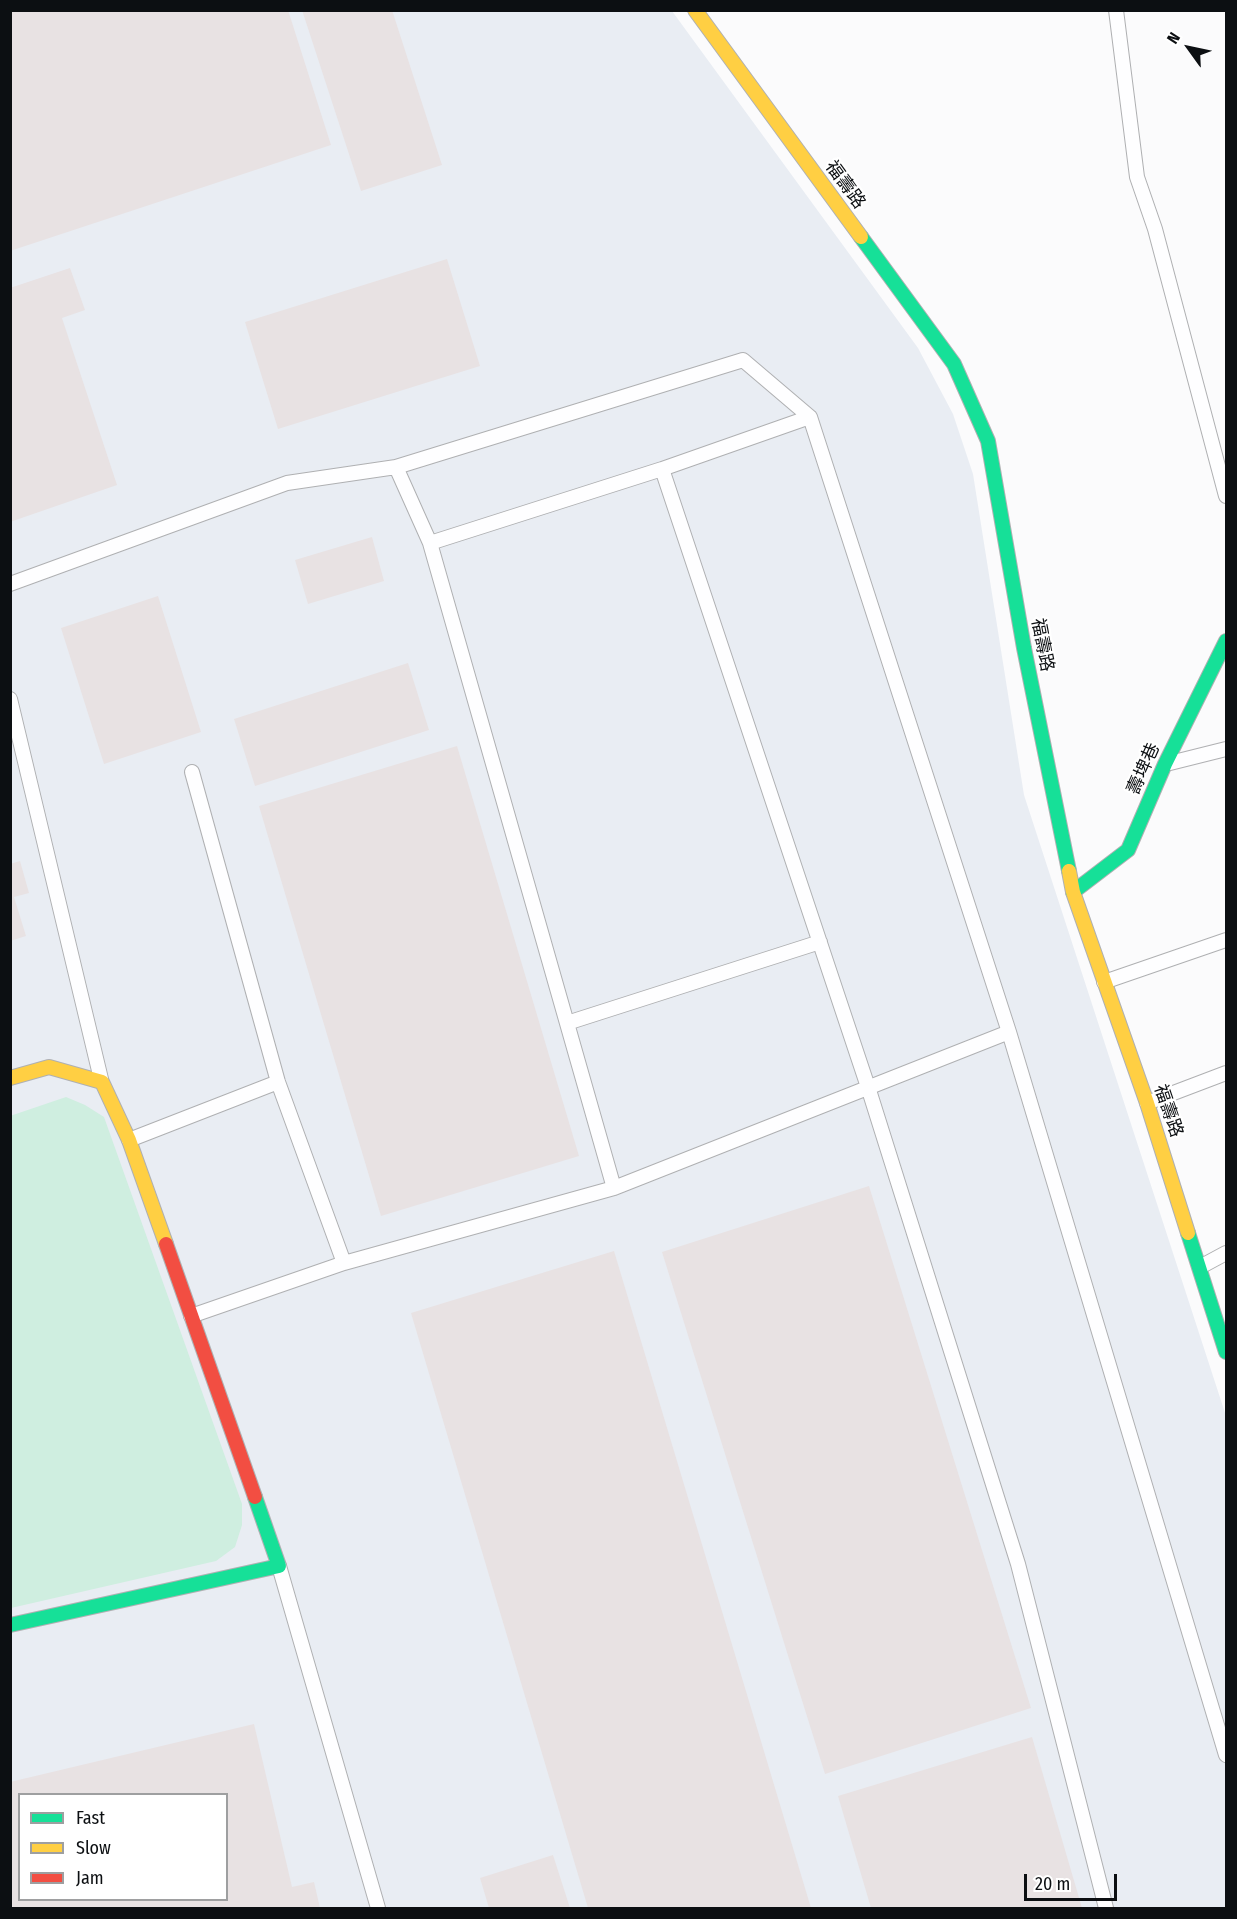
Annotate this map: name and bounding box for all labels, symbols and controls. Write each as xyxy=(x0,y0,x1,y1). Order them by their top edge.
north arrow xyxy=(1159,18,1219,78)
text: N xyxy=(1163,29,1184,47)
street label: 福壽路 xyxy=(820,157,870,213)
street label: 福壽路 xyxy=(1026,616,1058,674)
street label: 壽埤巷 xyxy=(1123,740,1165,798)
street label: 福壽路 xyxy=(1149,1082,1187,1140)
legend xyxy=(18,1793,228,1901)
text: Fast xyxy=(76,1807,105,1829)
text: Slow xyxy=(76,1837,111,1859)
scale bar xyxy=(1027,1862,1120,1900)
text: Jam xyxy=(76,1867,104,1889)
text: 20 m xyxy=(1035,1873,1070,1895)

